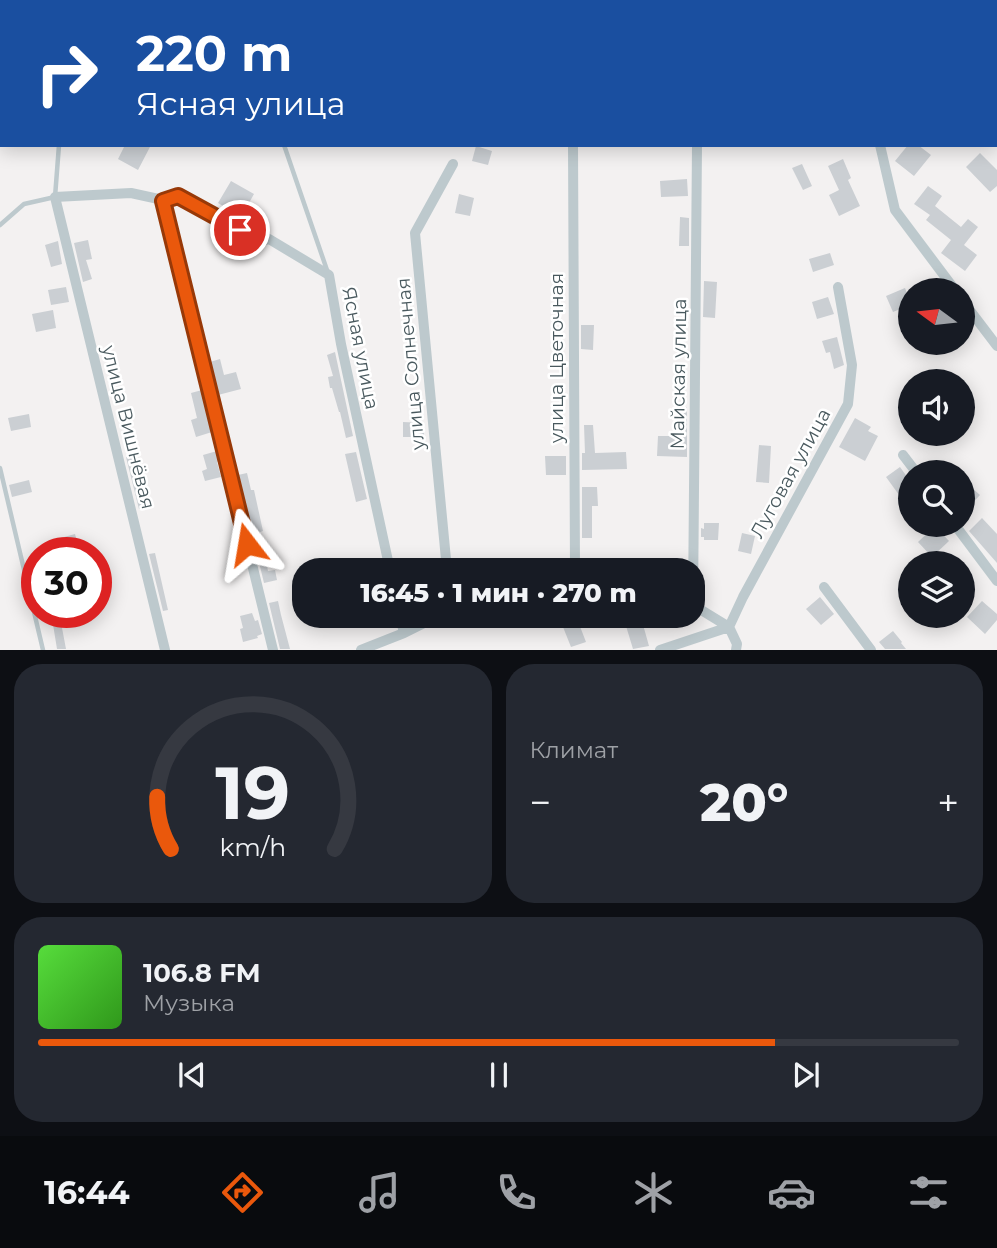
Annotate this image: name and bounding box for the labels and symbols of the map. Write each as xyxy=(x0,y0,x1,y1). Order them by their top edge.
pin xyxy=(210,200,270,260)
street label: улица Цветочная xyxy=(545,273,568,444)
street label: улица Солнечная xyxy=(392,277,430,452)
north arrow xyxy=(898,278,975,355)
street label: Ясная улица xyxy=(337,285,384,411)
street label: Майская улица xyxy=(666,298,691,450)
street label: улица Вишнёвая xyxy=(97,342,160,511)
street label: Луговая улица xyxy=(745,404,836,542)
position arrow xyxy=(210,507,284,581)
speed limit sign: 30 xyxy=(21,537,112,628)

